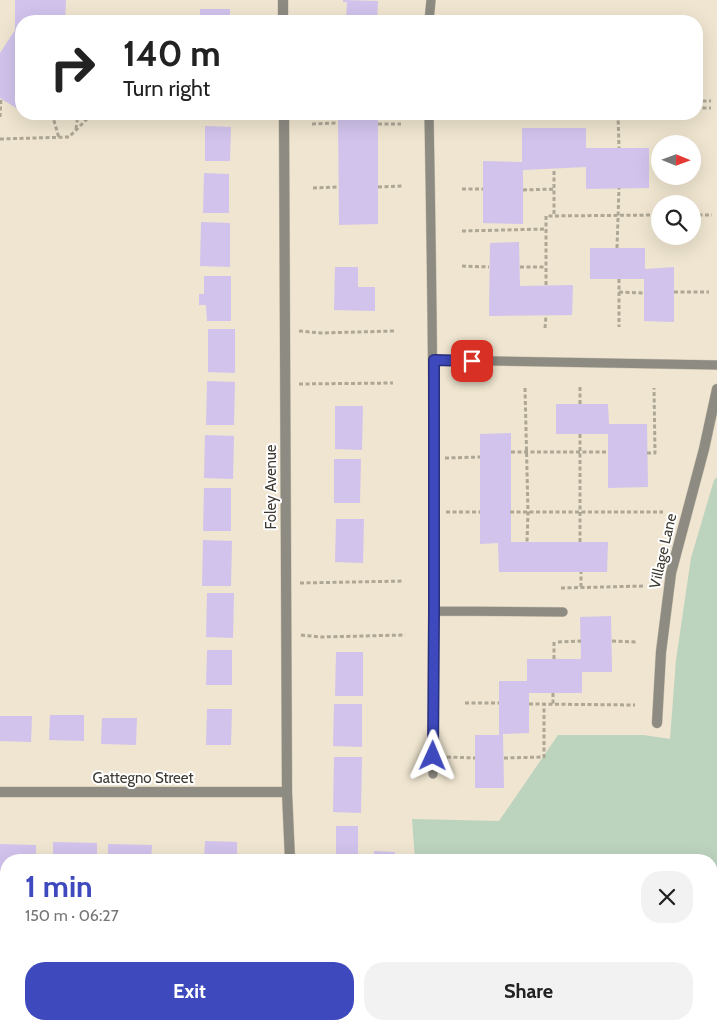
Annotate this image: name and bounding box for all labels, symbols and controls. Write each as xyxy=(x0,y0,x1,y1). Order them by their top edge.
text: 140 m xyxy=(123,32,221,75)
icon: right xyxy=(40,35,105,100)
text: Turn right xyxy=(123,75,210,102)
north arrow xyxy=(651,135,701,185)
map controls xyxy=(651,135,701,245)
button: search xyxy=(651,195,701,245)
pin xyxy=(451,340,493,382)
icon: arrive xyxy=(458,347,486,375)
street label: Foley Avenue xyxy=(262,444,280,530)
street label: Village Lane xyxy=(646,511,680,590)
position arrow xyxy=(406,729,458,781)
street label: Gattegno Street xyxy=(93,769,193,787)
text: 1 min xyxy=(25,868,93,905)
button: close xyxy=(641,871,693,923)
text: 150 m · 06:27 xyxy=(25,906,119,925)
button: Exit xyxy=(25,962,354,1020)
button: Share xyxy=(364,962,693,1020)

